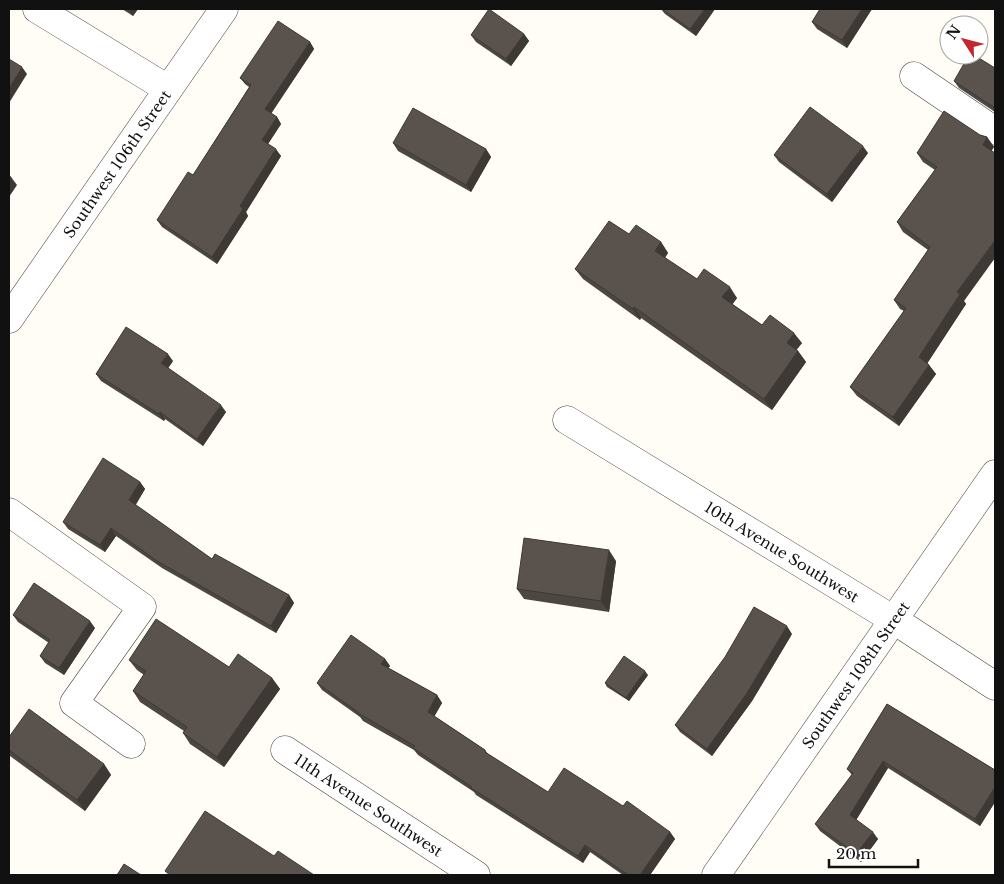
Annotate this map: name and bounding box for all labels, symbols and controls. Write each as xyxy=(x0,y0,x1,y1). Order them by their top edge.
north arrow xyxy=(939,15,989,65)
text: N xyxy=(942,22,965,43)
street label: Southwest 106th Street xyxy=(59,86,175,241)
street label: 10th Avenue Southwest xyxy=(701,497,863,606)
street label: Southwest 108th Street xyxy=(798,597,913,752)
street label: 11th Avenue Southwest xyxy=(291,749,447,860)
scale bar xyxy=(829,836,918,868)
text: 20 m xyxy=(836,844,876,863)

